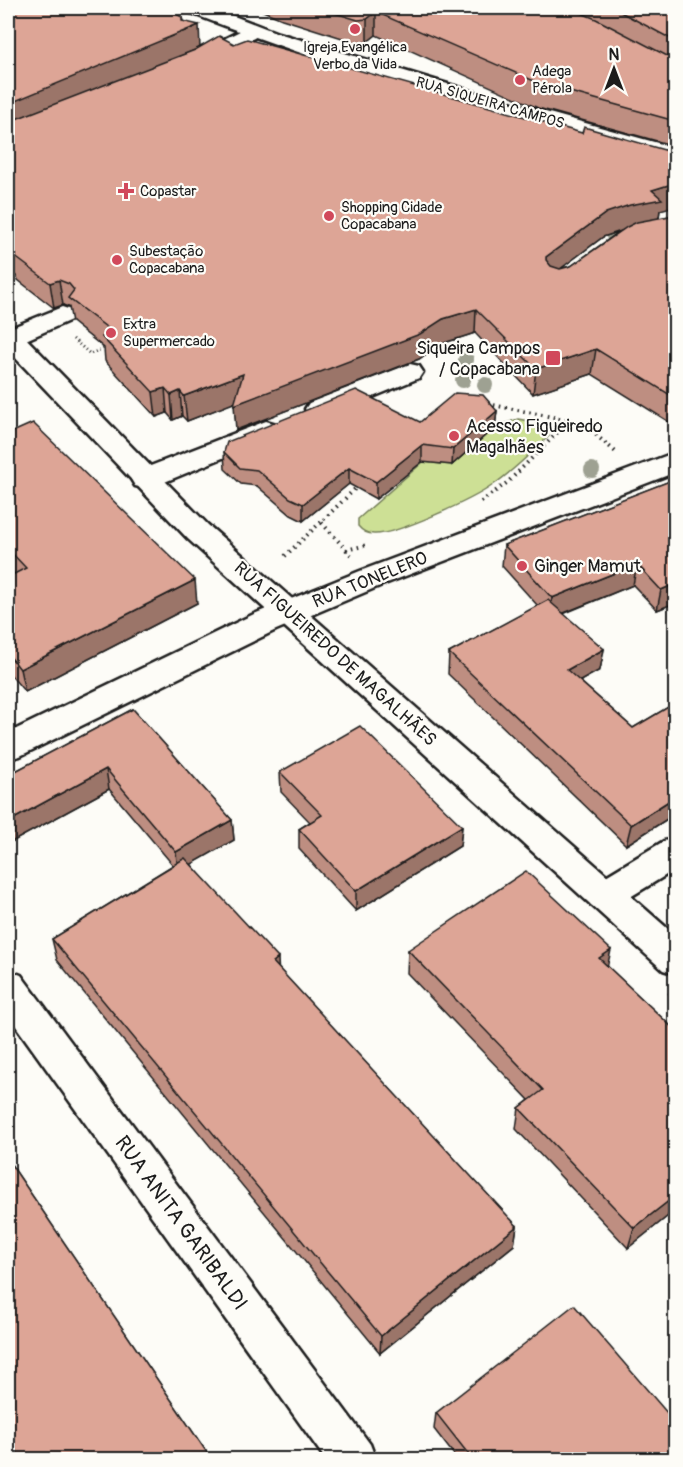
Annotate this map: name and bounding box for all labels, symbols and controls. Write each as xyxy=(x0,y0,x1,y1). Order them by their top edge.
marker: Igreja Evangélica Verbo da Vida xyxy=(348,22,362,36)
place label: Igreja Evangélica Verbo da Vida xyxy=(303,38,407,74)
north arrow xyxy=(584,39,644,99)
text: N xyxy=(609,45,620,65)
place label: Adega Pérola xyxy=(532,62,572,98)
street label: RUA SIQUEIRA CAMPOS xyxy=(413,73,567,133)
marker: Adega Pérola xyxy=(513,73,527,87)
marker: Copastar xyxy=(117,182,135,200)
place label: Copastar xyxy=(140,182,197,201)
place label: Shopping Cidade Copacabana xyxy=(341,198,443,234)
marker: Shopping Cidade Copacabana xyxy=(322,209,336,223)
place label: Subestação Copacabana xyxy=(129,242,204,278)
marker: Subestação Copacabana xyxy=(110,253,124,267)
place label: Extra Supermercado xyxy=(123,315,215,351)
marker: Extra Supermercado xyxy=(104,326,118,340)
place label: Siqueira Campos / Copacabana xyxy=(416,337,540,381)
marker: Siqueira Campos / Copacabana xyxy=(544,349,562,367)
place label: Acesso Figueiredo Magalhães xyxy=(466,415,603,459)
marker: Acesso Figueiredo Magalhães xyxy=(447,429,461,443)
street label: RUA TONELERO xyxy=(309,546,431,614)
place label: Ginger Mamut xyxy=(534,555,642,578)
street label: RUA FIGUEIREDO DE MAGALHÃES xyxy=(229,557,441,751)
marker: Ginger Mamut xyxy=(515,559,529,573)
street label: RUA ANITA GARIBALDI xyxy=(109,1130,253,1316)

